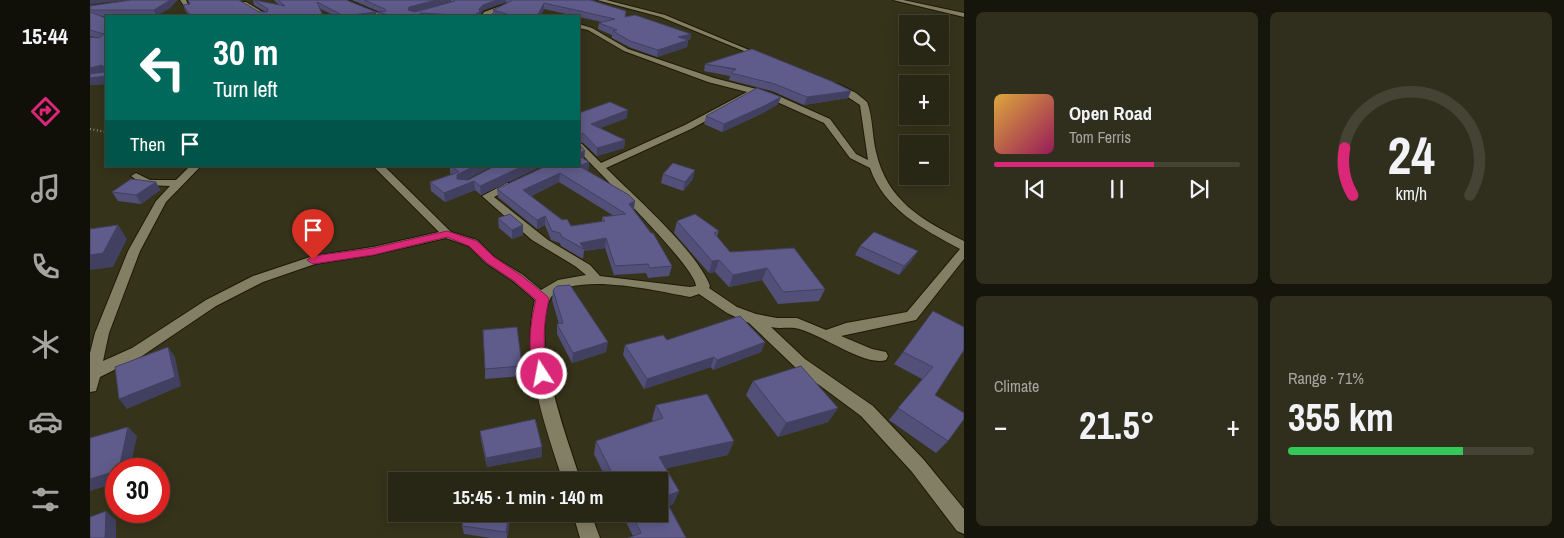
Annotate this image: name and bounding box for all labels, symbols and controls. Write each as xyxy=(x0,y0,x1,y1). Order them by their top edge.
map controls xyxy=(899,15,949,185)
button: search xyxy=(899,15,949,65)
text: 15:44 xyxy=(22,21,68,51)
text: 30 m xyxy=(213,29,278,76)
icon: left xyxy=(130,35,195,100)
text: Turn left xyxy=(213,74,278,104)
button: + xyxy=(899,75,949,125)
icon: directions xyxy=(28,94,63,129)
text: Open Road xyxy=(1069,100,1152,126)
text: 24 xyxy=(1387,120,1435,190)
text: Tom Ferris xyxy=(1069,126,1131,148)
icon: arrive xyxy=(176,130,204,158)
text: Then xyxy=(130,131,166,157)
button: − xyxy=(899,135,949,185)
icon: music xyxy=(28,171,63,206)
icon: previous xyxy=(1021,175,1049,203)
icon: pause xyxy=(1103,175,1131,203)
icon: next xyxy=(1185,175,1213,203)
text: km/h xyxy=(1395,182,1427,206)
pin xyxy=(292,209,334,260)
icon: arrive xyxy=(299,216,327,244)
icon: phone xyxy=(28,249,63,284)
icon: climate xyxy=(28,327,63,362)
position arrow xyxy=(515,347,567,399)
text: Range · 71% xyxy=(1288,367,1364,389)
text: Climate xyxy=(994,375,1039,397)
text: 355 km xyxy=(1288,392,1394,443)
text: 21.5° xyxy=(1079,400,1155,451)
icon: car xyxy=(28,404,63,439)
text: − xyxy=(994,407,1007,445)
text: + xyxy=(1227,407,1240,445)
speed limit sign: 30 xyxy=(105,458,170,523)
icon: filters xyxy=(28,482,63,517)
text: 15:45 · 1 min · 140 m xyxy=(453,484,603,510)

